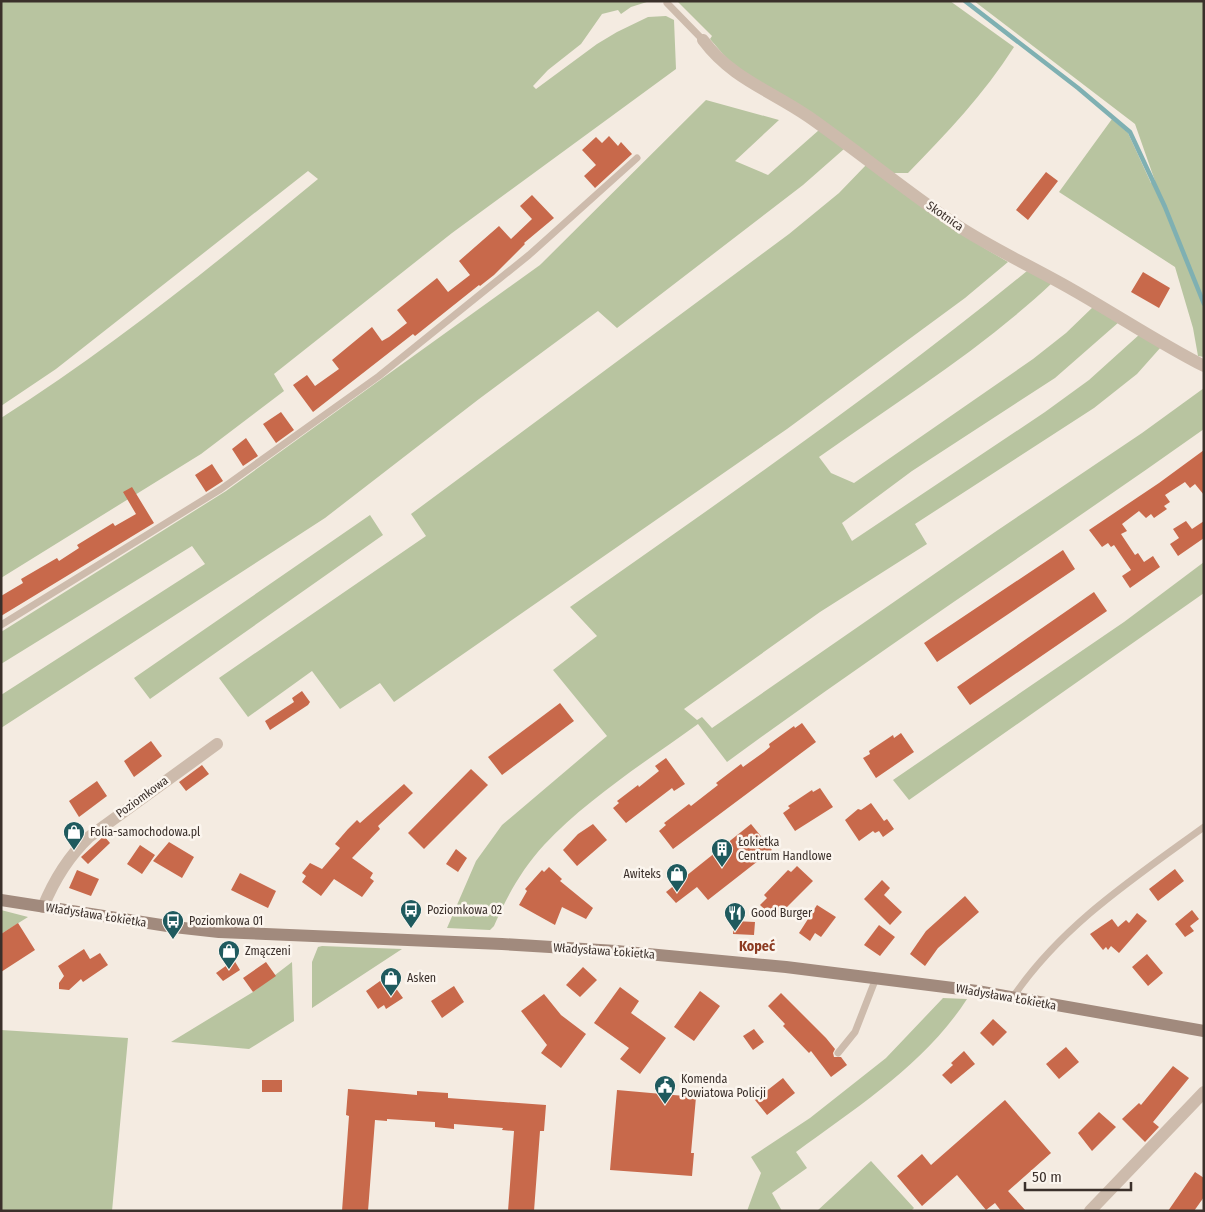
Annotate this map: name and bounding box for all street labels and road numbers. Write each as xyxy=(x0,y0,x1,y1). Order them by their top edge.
street label: Skotnica xyxy=(924,198,966,234)
street label: Poziomkowa xyxy=(113,773,171,821)
street label: Władysława Łokietka xyxy=(45,900,148,930)
street label: Władysława Łokietka xyxy=(553,940,655,962)
street label: Władysława Łokietka xyxy=(955,981,1058,1013)

